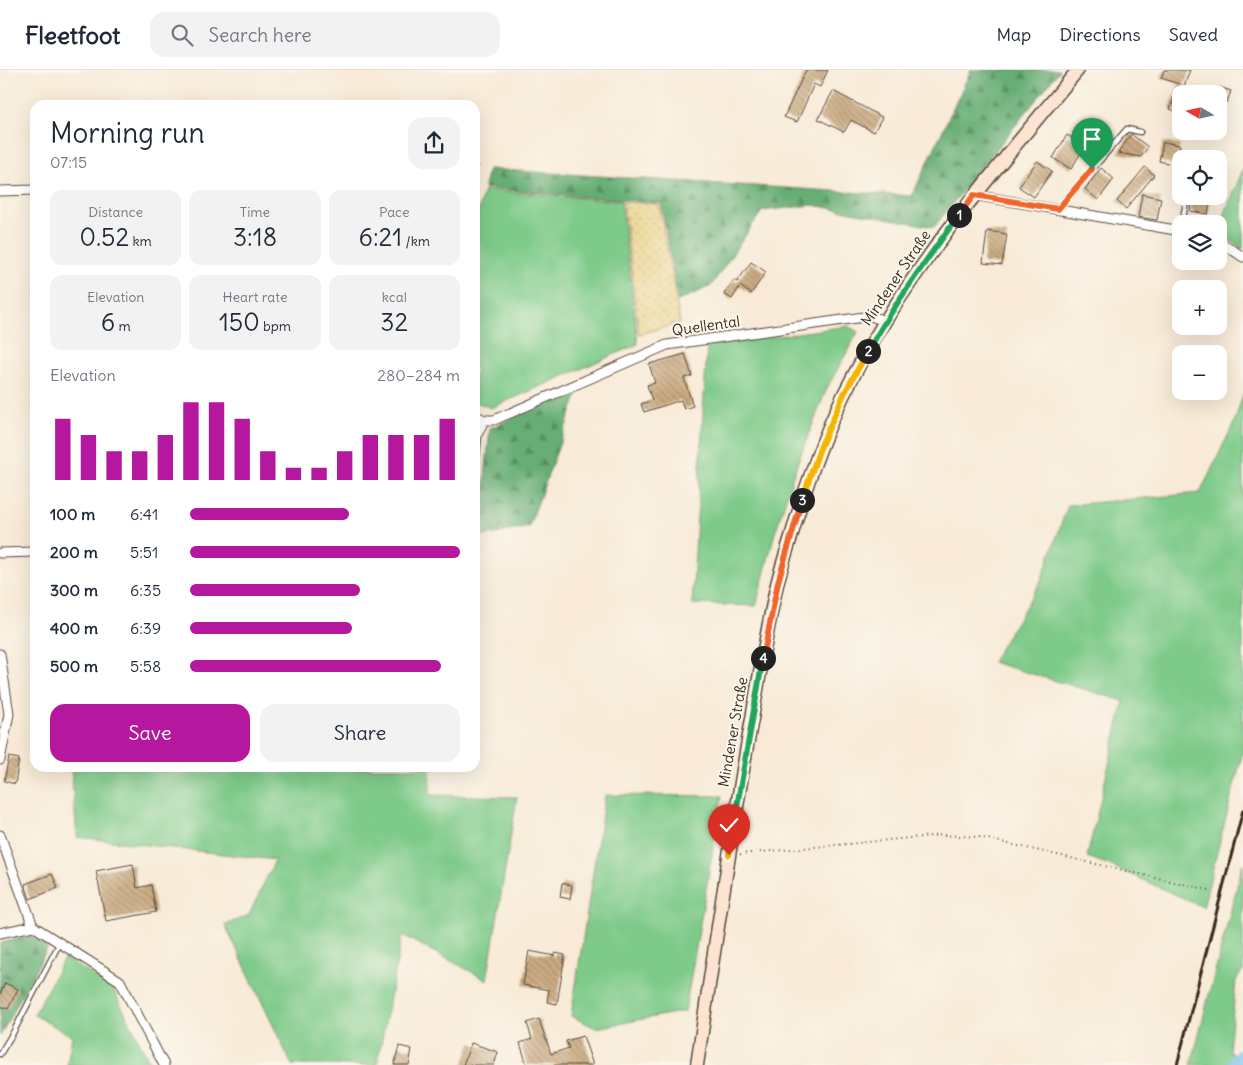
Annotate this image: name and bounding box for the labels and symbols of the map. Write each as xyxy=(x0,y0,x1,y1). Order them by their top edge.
north arrow xyxy=(1172,85,1228,140)
pin xyxy=(1071,118,1113,169)
pin: 1 xyxy=(946,202,972,228)
street label: Mindener Straße xyxy=(857,226,935,329)
street label: Quellental xyxy=(671,311,741,340)
pin: 2 xyxy=(856,338,880,364)
pin: 3 xyxy=(790,488,814,512)
pin: 4 xyxy=(750,646,776,670)
street label: Mindener Straße xyxy=(713,675,752,788)
pin xyxy=(708,804,750,855)

